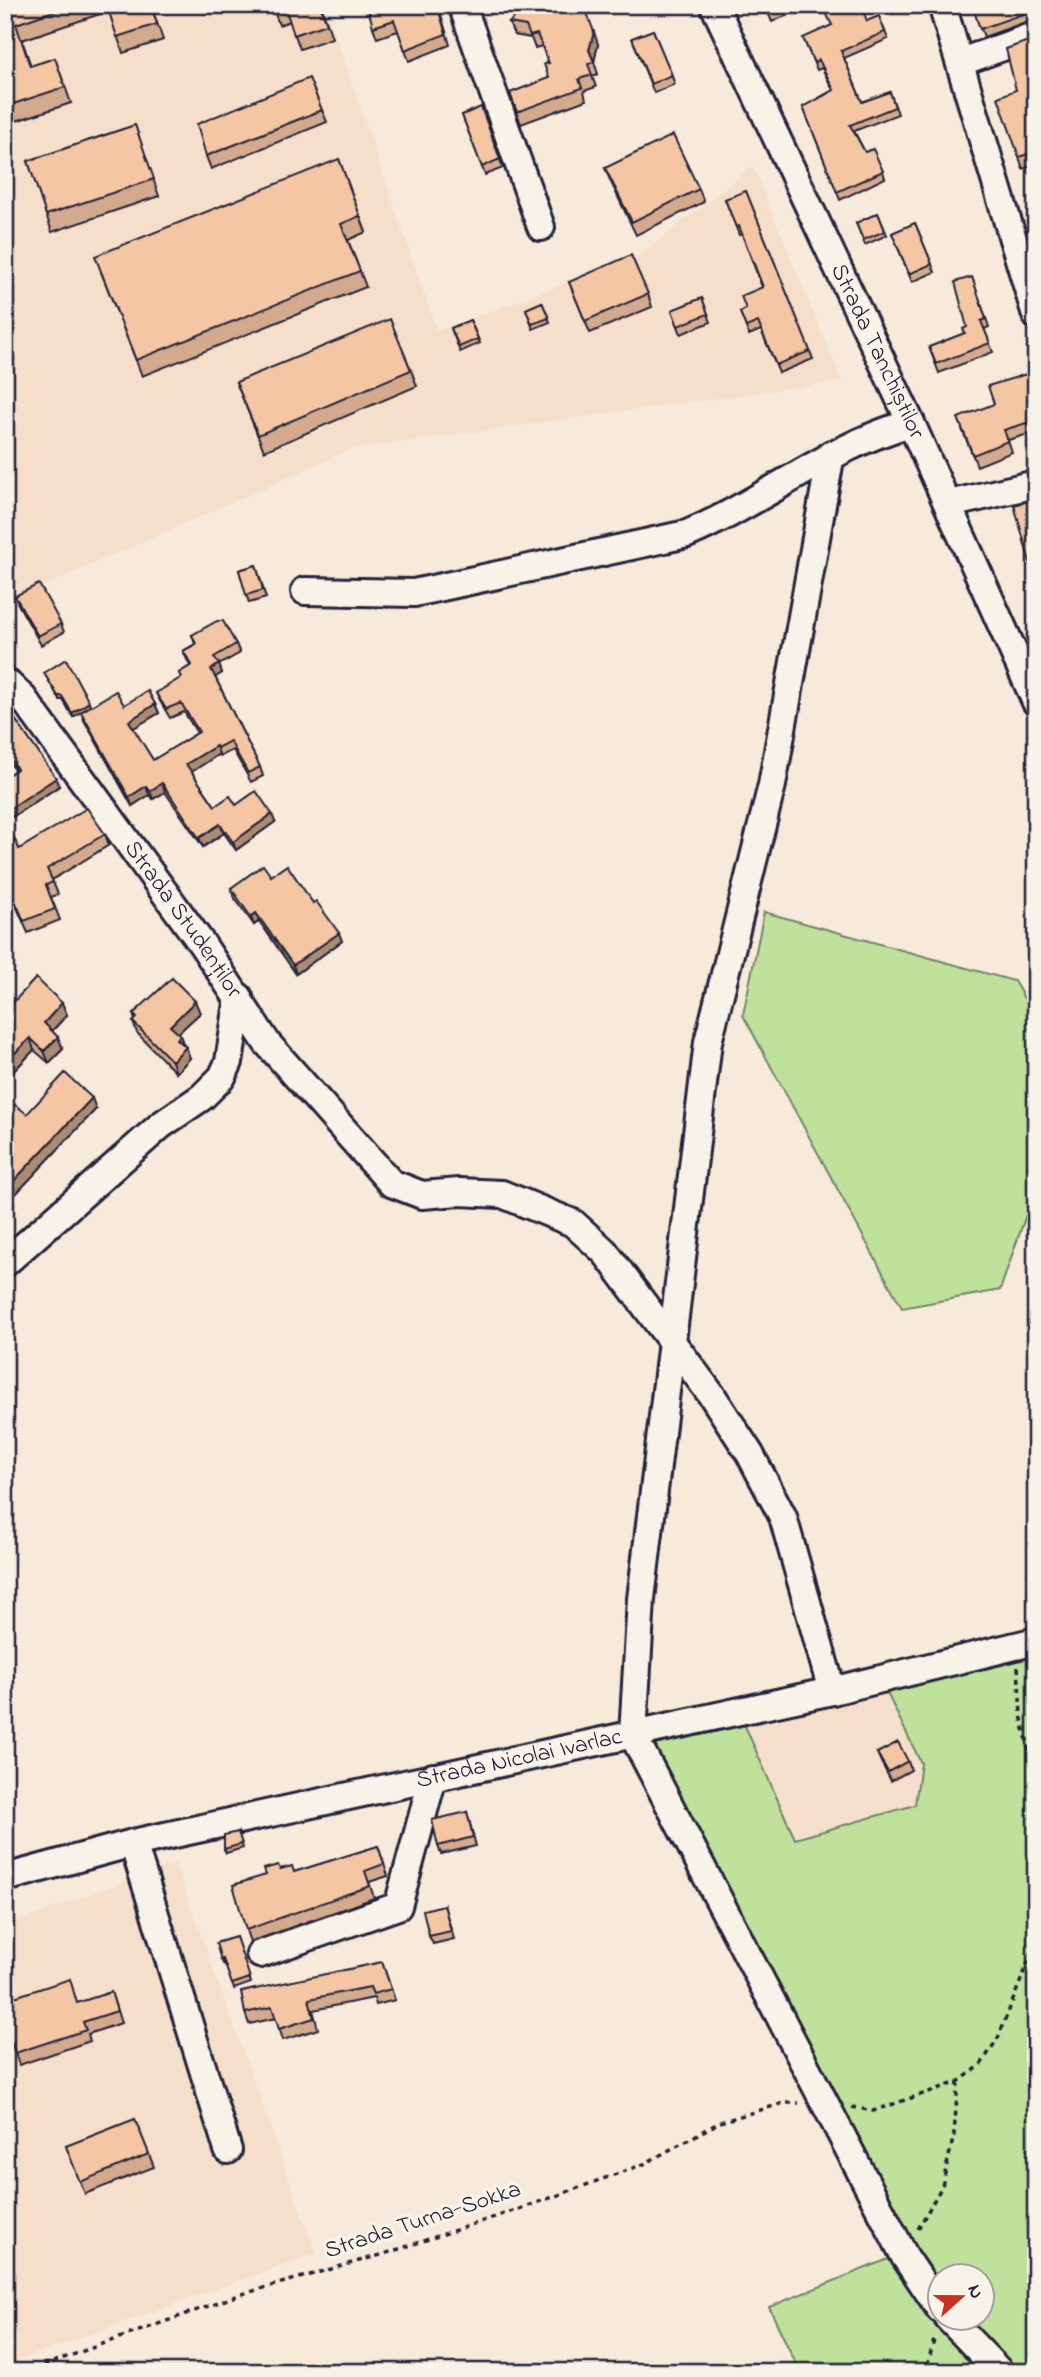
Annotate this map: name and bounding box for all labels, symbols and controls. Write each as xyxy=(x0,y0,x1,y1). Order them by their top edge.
street label: Strada Tanchiștilor xyxy=(821,258,934,445)
street label: Strada Studenților xyxy=(115,833,251,1006)
street label: Strada Nicolai Ivarlac xyxy=(413,1720,626,1798)
street label: Strada Turna-Sokka xyxy=(320,2173,526,2269)
north arrow xyxy=(926,2262,996,2332)
text: N xyxy=(960,2281,990,2303)

